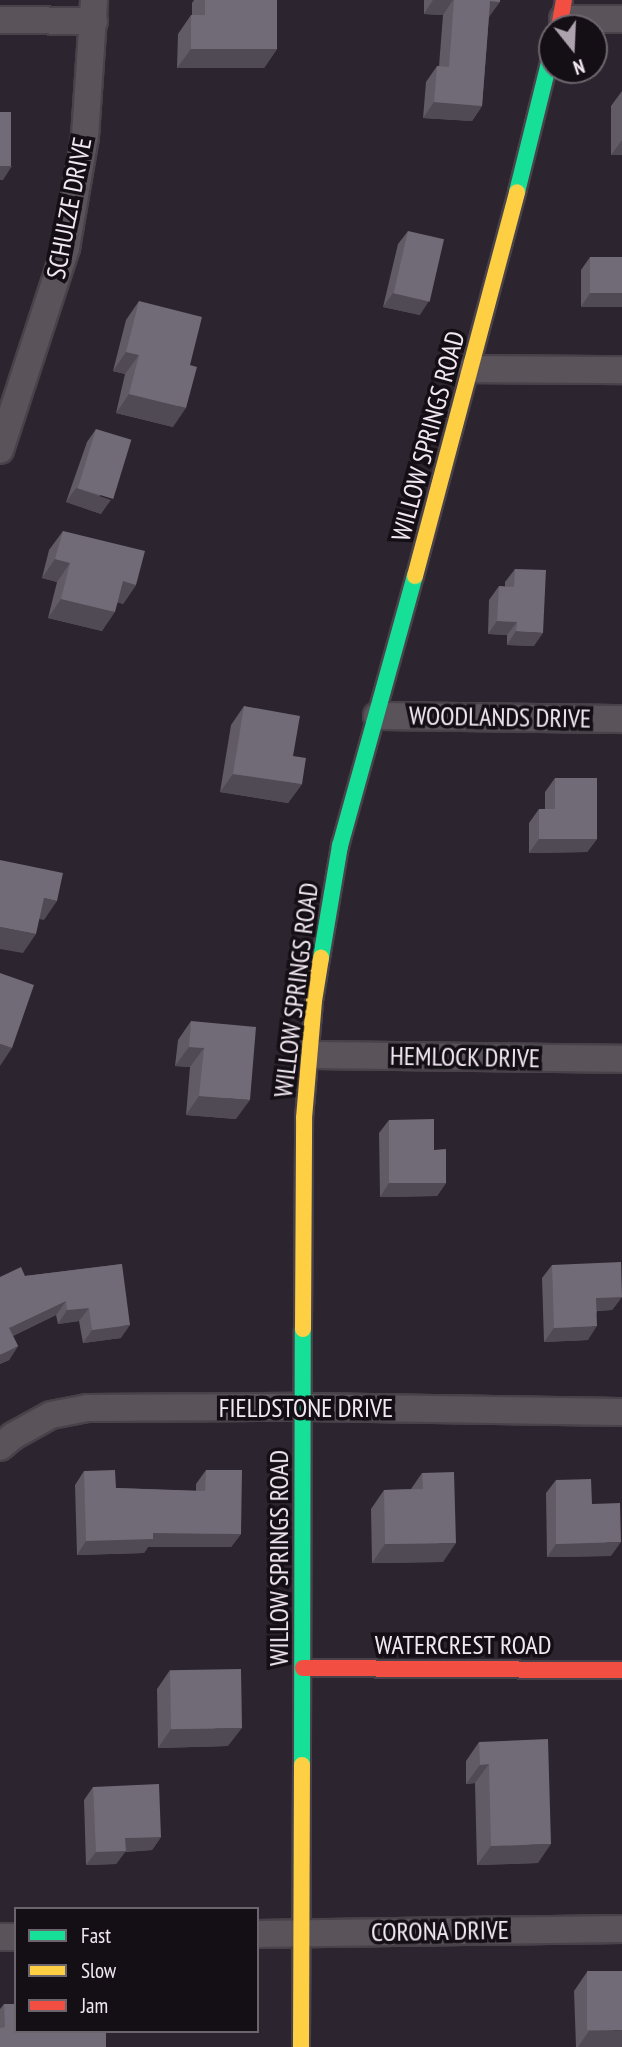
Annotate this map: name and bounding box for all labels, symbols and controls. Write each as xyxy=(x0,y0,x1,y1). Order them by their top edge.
north arrow xyxy=(538,14,608,84)
text: N xyxy=(570,54,587,80)
street label: SCHULZE DRIVE xyxy=(40,135,98,281)
street label: WILLOW SPRINGS ROAD xyxy=(385,327,471,545)
street label: WOODLANDS DRIVE xyxy=(409,700,591,734)
street label: WILLOW SPRINGS ROAD xyxy=(267,881,325,1099)
street label: HEMLOCK DRIVE xyxy=(389,1040,541,1074)
street label: FIELDSTONE DRIVE xyxy=(219,1392,393,1424)
street label: WILLOW SPRINGS ROAD xyxy=(263,1450,295,1666)
street label: WATERCREST ROAD xyxy=(374,1629,552,1661)
legend xyxy=(14,1907,259,2033)
street label: CORONA DRIVE xyxy=(370,1914,510,1948)
text: Fast xyxy=(81,1922,111,1949)
text: Slow xyxy=(81,1957,116,1984)
text: Jam xyxy=(81,1992,108,2019)

